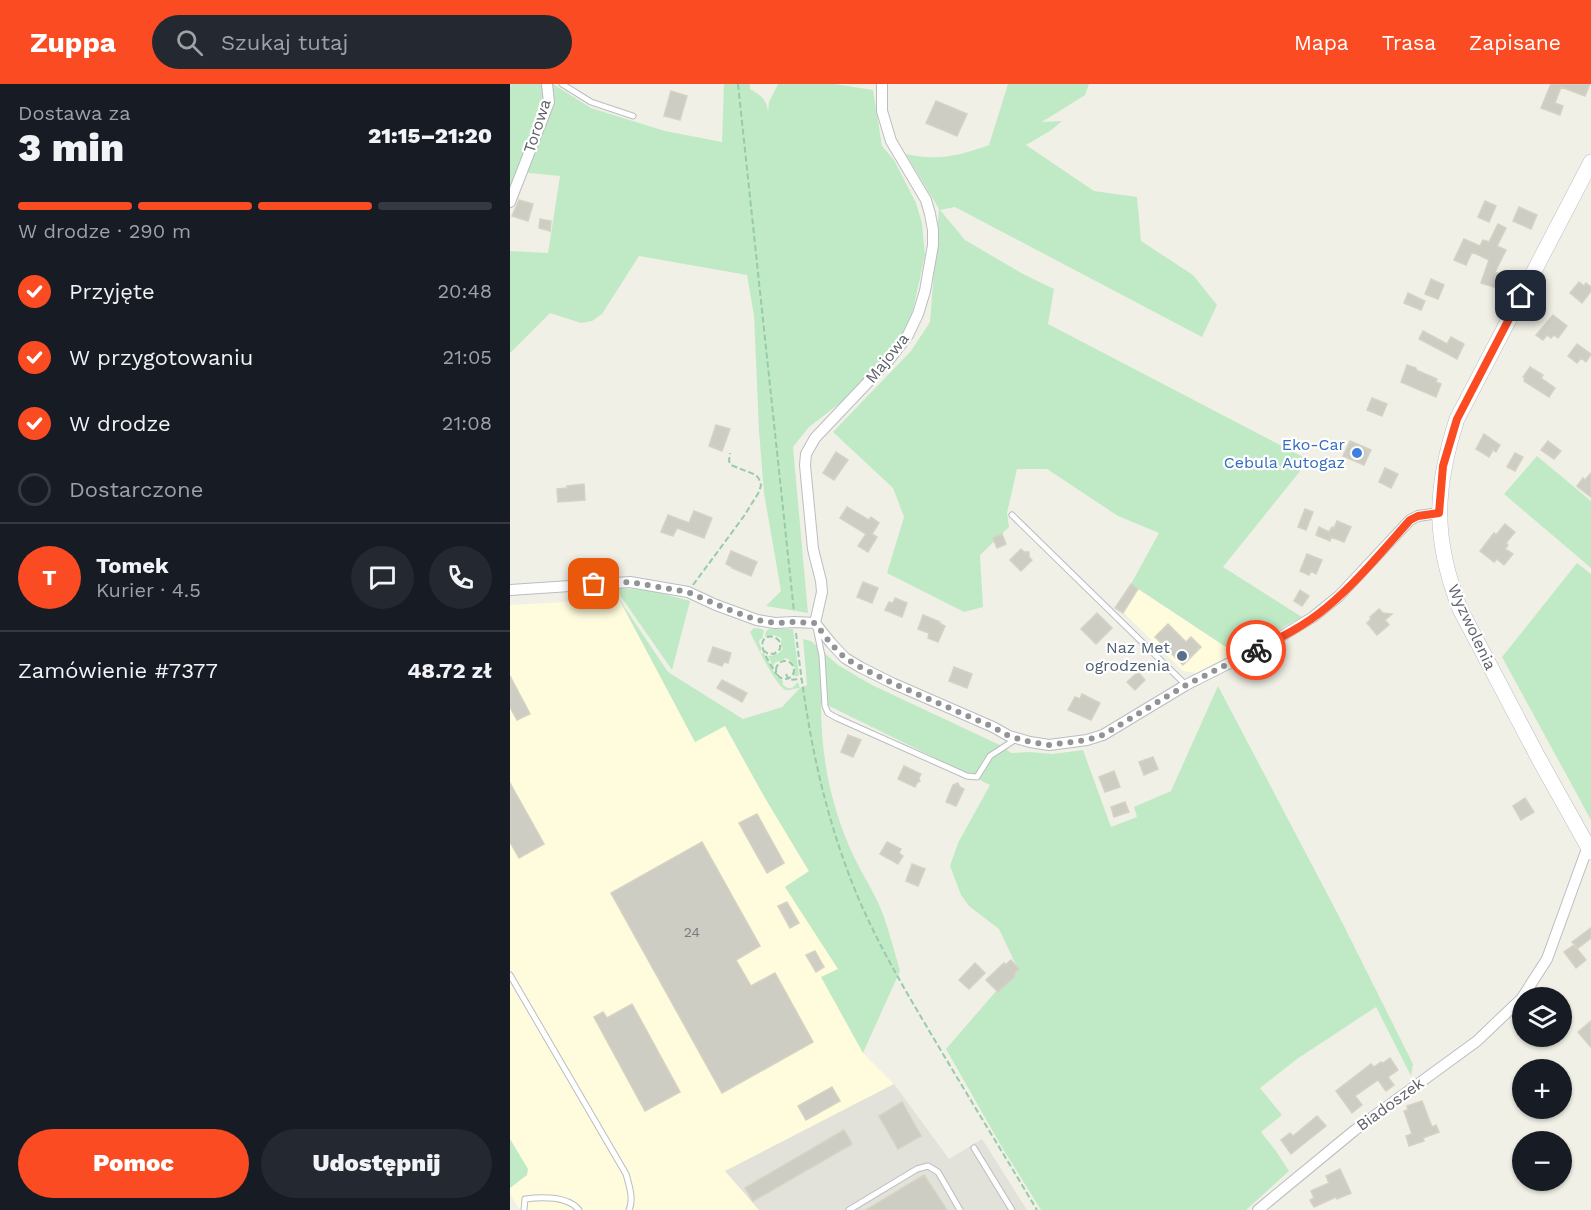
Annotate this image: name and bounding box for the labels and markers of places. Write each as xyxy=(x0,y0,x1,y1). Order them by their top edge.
pin xyxy=(1495,270,1546,321)
place label: Eko-Car Cebula Autogaz xyxy=(1224,435,1345,472)
marker: Eko-Car Cebula Autogaz xyxy=(1350,446,1364,460)
pin xyxy=(568,558,619,609)
place label: Naz Met ogrodzenia xyxy=(1085,638,1170,675)
marker: Naz Met ogrodzenia xyxy=(1175,649,1189,663)

